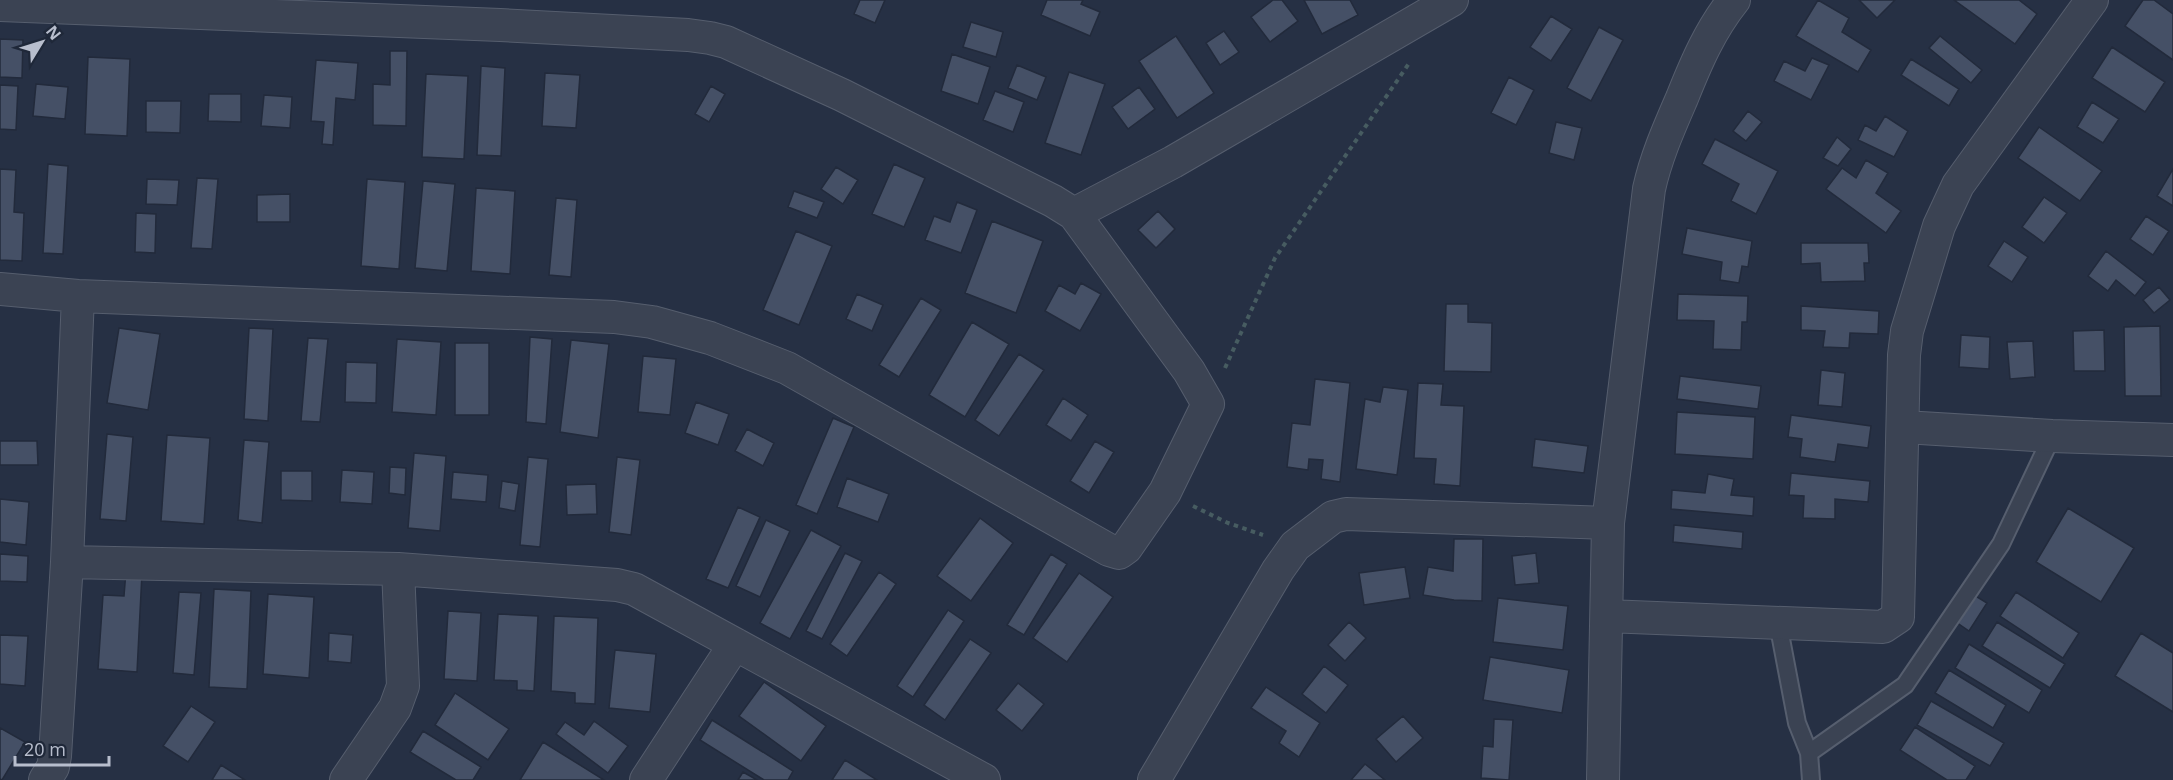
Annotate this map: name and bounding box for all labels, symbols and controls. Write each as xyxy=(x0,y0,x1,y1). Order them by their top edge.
north arrow xyxy=(12,12,72,72)
text: N xyxy=(41,21,66,45)
scale bar xyxy=(15,729,110,767)
text: 20 m xyxy=(24,737,66,761)

